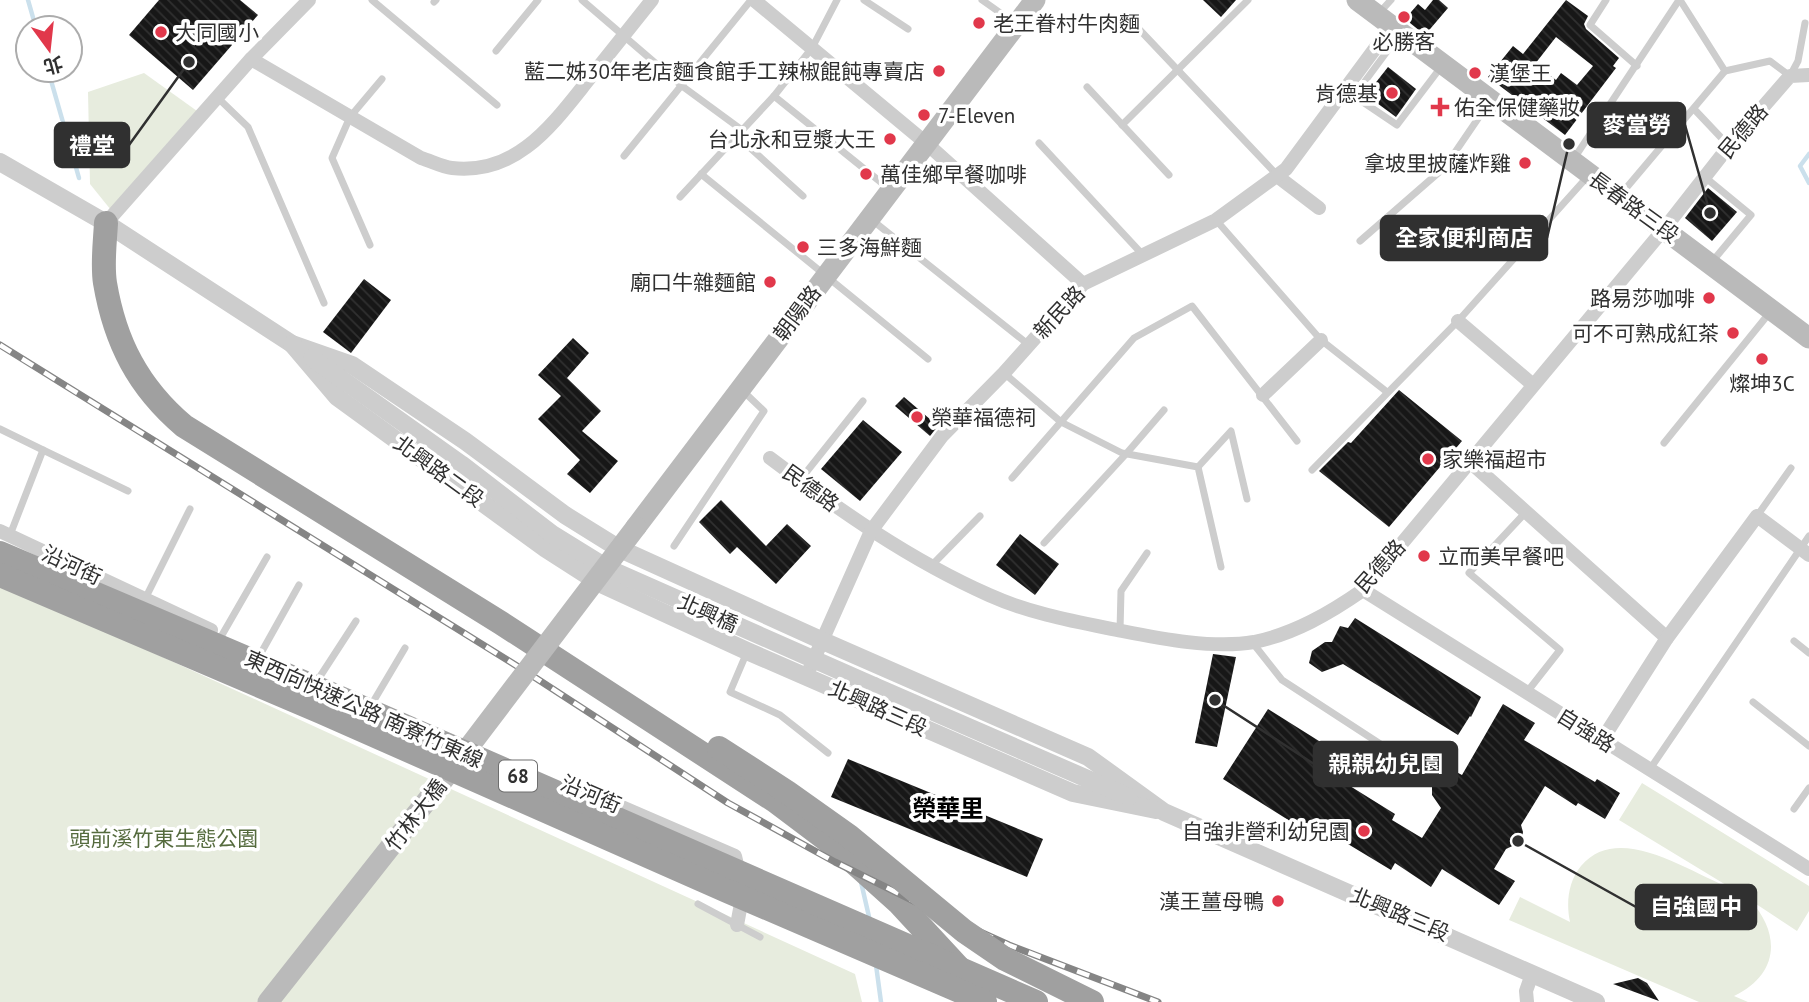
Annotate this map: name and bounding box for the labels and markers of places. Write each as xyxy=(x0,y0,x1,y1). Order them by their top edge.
marker: 必勝客 xyxy=(1396,9,1412,25)
place label: 老王眷村牛肉麵 xyxy=(993,10,1140,37)
marker: 老王眷村牛肉麵 xyxy=(971,15,987,31)
place label: 大同國小 xyxy=(175,19,259,46)
marker: 大同國小 xyxy=(153,24,169,40)
place label: 必勝客 xyxy=(1373,28,1436,55)
place label: 藍二姊30年老店麵食館手工辣椒餛飩專賣店 xyxy=(524,58,925,85)
place label: 漢堡王 xyxy=(1489,60,1552,87)
marker: 藍二姊30年老店麵食館手工辣椒餛飩專賣店 xyxy=(931,63,947,79)
marker: 漢堡王 xyxy=(1467,65,1483,81)
place label: 肯德基 xyxy=(1315,80,1378,107)
marker: 肯德基 xyxy=(1384,85,1400,101)
place label: 佑全保健藥妝 xyxy=(1454,94,1580,121)
marker: 佑全保健藥妝 xyxy=(1432,99,1448,115)
place label: 7-Eleven xyxy=(938,102,1015,129)
callout: 麥當勞 xyxy=(1588,103,1685,147)
marker: 7-Eleven xyxy=(916,107,932,123)
callout: 禮堂 xyxy=(55,123,129,167)
place label: 台北永和豆漿大王 xyxy=(708,126,876,153)
marker: 台北永和豆漿大王 xyxy=(882,131,898,147)
place label: 拿坡里披薩炸雞 xyxy=(1364,150,1511,177)
marker: 拿坡里披薩炸雞 xyxy=(1517,155,1533,171)
place label: 萬佳鄉早餐咖啡 xyxy=(880,161,1027,188)
marker: 萬佳鄉早餐咖啡 xyxy=(858,166,874,182)
callout: 全家便利商店 xyxy=(1381,216,1547,260)
place label: 三多海鮮麵 xyxy=(817,234,922,261)
marker: 三多海鮮麵 xyxy=(795,239,811,255)
place label: 廟口牛雜麵館 xyxy=(630,269,756,296)
marker: 廟口牛雜麵館 xyxy=(762,274,778,290)
place label: 路易莎咖啡 xyxy=(1590,285,1695,312)
marker: 路易莎咖啡 xyxy=(1701,290,1717,306)
place label: 可不可熟成紅茶 xyxy=(1572,320,1719,347)
marker: 可不可熟成紅茶 xyxy=(1725,325,1741,341)
marker: 燦坤3C xyxy=(1754,351,1770,367)
place label: 燦坤3C xyxy=(1729,370,1795,397)
place label: 榮華福德祠 xyxy=(931,404,1036,431)
marker: 榮華福德祠 xyxy=(909,409,925,425)
place label: 家樂福超市 xyxy=(1442,446,1547,473)
marker: 家樂福超市 xyxy=(1420,451,1436,467)
place label: 立而美早餐吧 xyxy=(1438,543,1564,570)
marker: 立而美早餐吧 xyxy=(1416,548,1432,564)
callout: 親親幼兒園 xyxy=(1314,742,1457,786)
place label: 自強非營利幼兒園 xyxy=(1182,818,1350,845)
marker: 自強非營利幼兒園 xyxy=(1356,823,1372,839)
callout: 自強國中 xyxy=(1636,885,1756,929)
place label: 漢王薑母鴨 xyxy=(1159,888,1264,915)
marker: 漢王薑母鴨 xyxy=(1270,893,1286,909)

